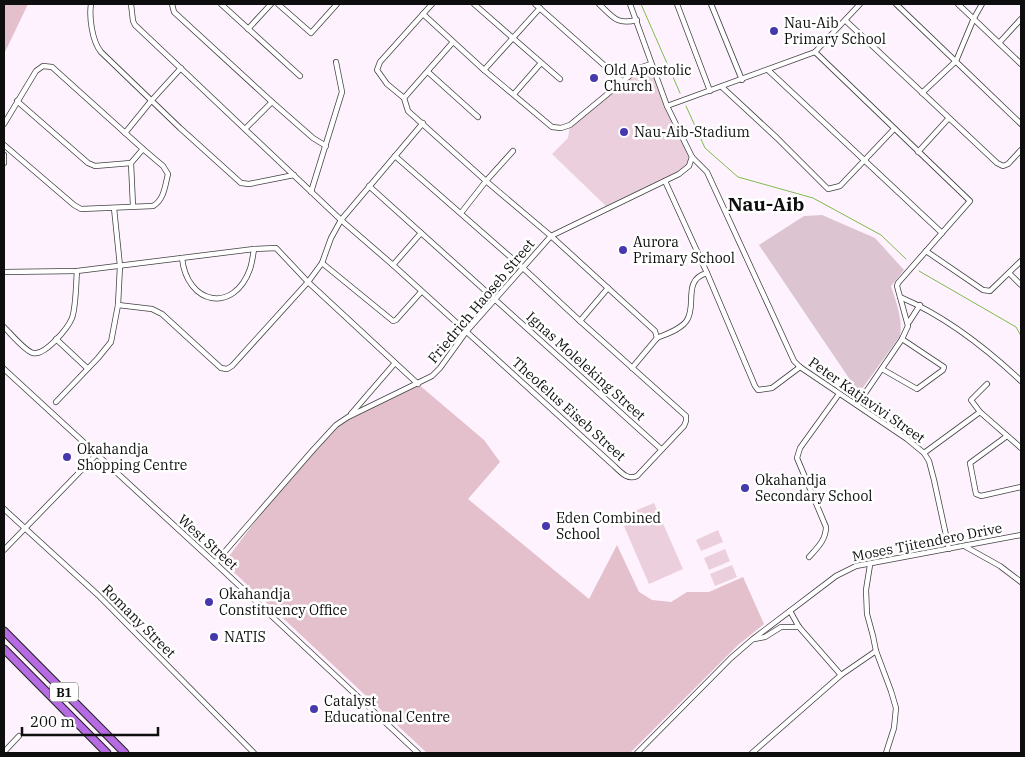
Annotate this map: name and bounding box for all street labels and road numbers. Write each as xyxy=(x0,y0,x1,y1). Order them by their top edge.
street label: Friedrich Haoseb Street xyxy=(424,235,538,367)
street label: Ignas Moleleking Street xyxy=(523,308,649,424)
street label: Theofelus Eiseb Street xyxy=(508,353,630,465)
street label: Peter Katjavivi Street xyxy=(805,353,929,447)
street label: West Street xyxy=(174,510,242,574)
street label: Moses Tjitendero Drive xyxy=(850,519,1004,565)
street label: Romany Street xyxy=(98,580,180,662)
road number: B1 xyxy=(50,682,78,702)

